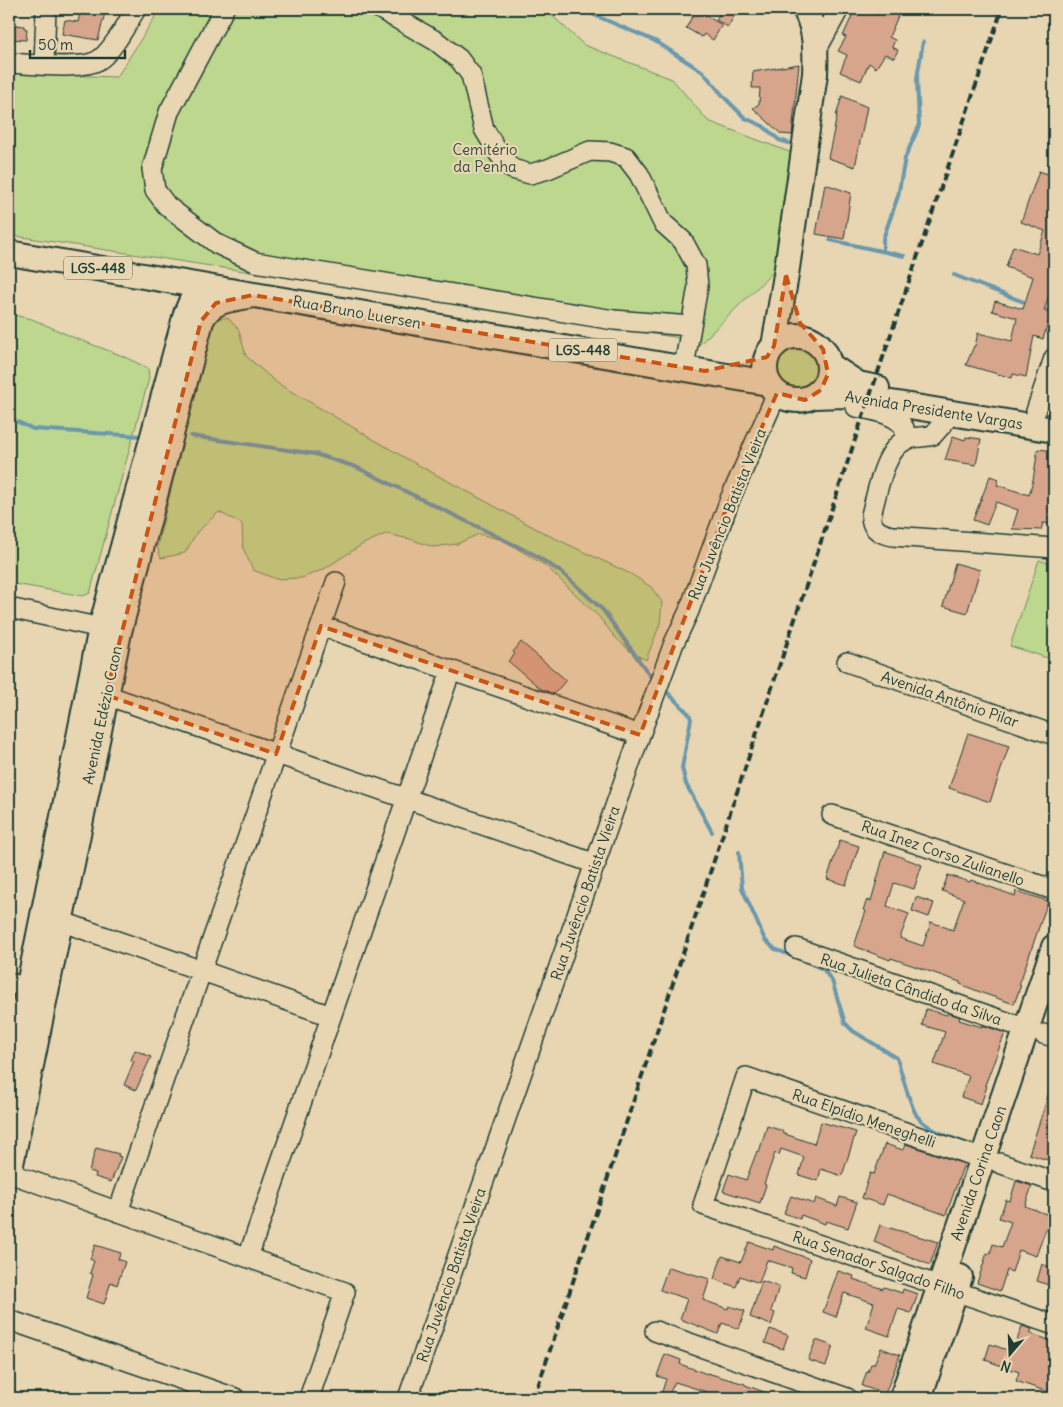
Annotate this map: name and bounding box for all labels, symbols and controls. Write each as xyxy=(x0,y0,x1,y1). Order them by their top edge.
scale bar xyxy=(30,28,125,60)
text: 50 m xyxy=(38,35,73,54)
park label: Cemitério da Penha xyxy=(453,140,517,176)
road number: LGS-448 xyxy=(64,256,132,280)
street label: Rua Bruno Luersen xyxy=(291,291,423,333)
road number: LGS-448 xyxy=(549,338,617,362)
street label: Avenida Presidente Vargas xyxy=(844,387,1024,433)
street label: Rua Juvêncio Batista Vieira xyxy=(684,425,770,602)
street label: Avenida Edézio Caon xyxy=(78,644,126,786)
street label: Avenida Antônio Pilar xyxy=(879,667,1021,731)
street label: Rua Juvêncio Batista Vieira xyxy=(546,803,624,983)
street label: Rua Inez Corso Zulianello xyxy=(859,816,1027,890)
street label: Rua Julieta Cândido da Silva xyxy=(818,949,1005,1029)
street label: Rua Elpídio Meneghelli xyxy=(790,1084,938,1152)
street label: Avenida Corina Caon xyxy=(946,1103,1010,1243)
street label: Rua Juvêncio Batista Vieira xyxy=(412,1185,490,1365)
street label: Rua Senador Salgado Filho xyxy=(790,1227,968,1303)
north arrow xyxy=(986,1330,1036,1380)
text: N xyxy=(998,1356,1013,1376)

